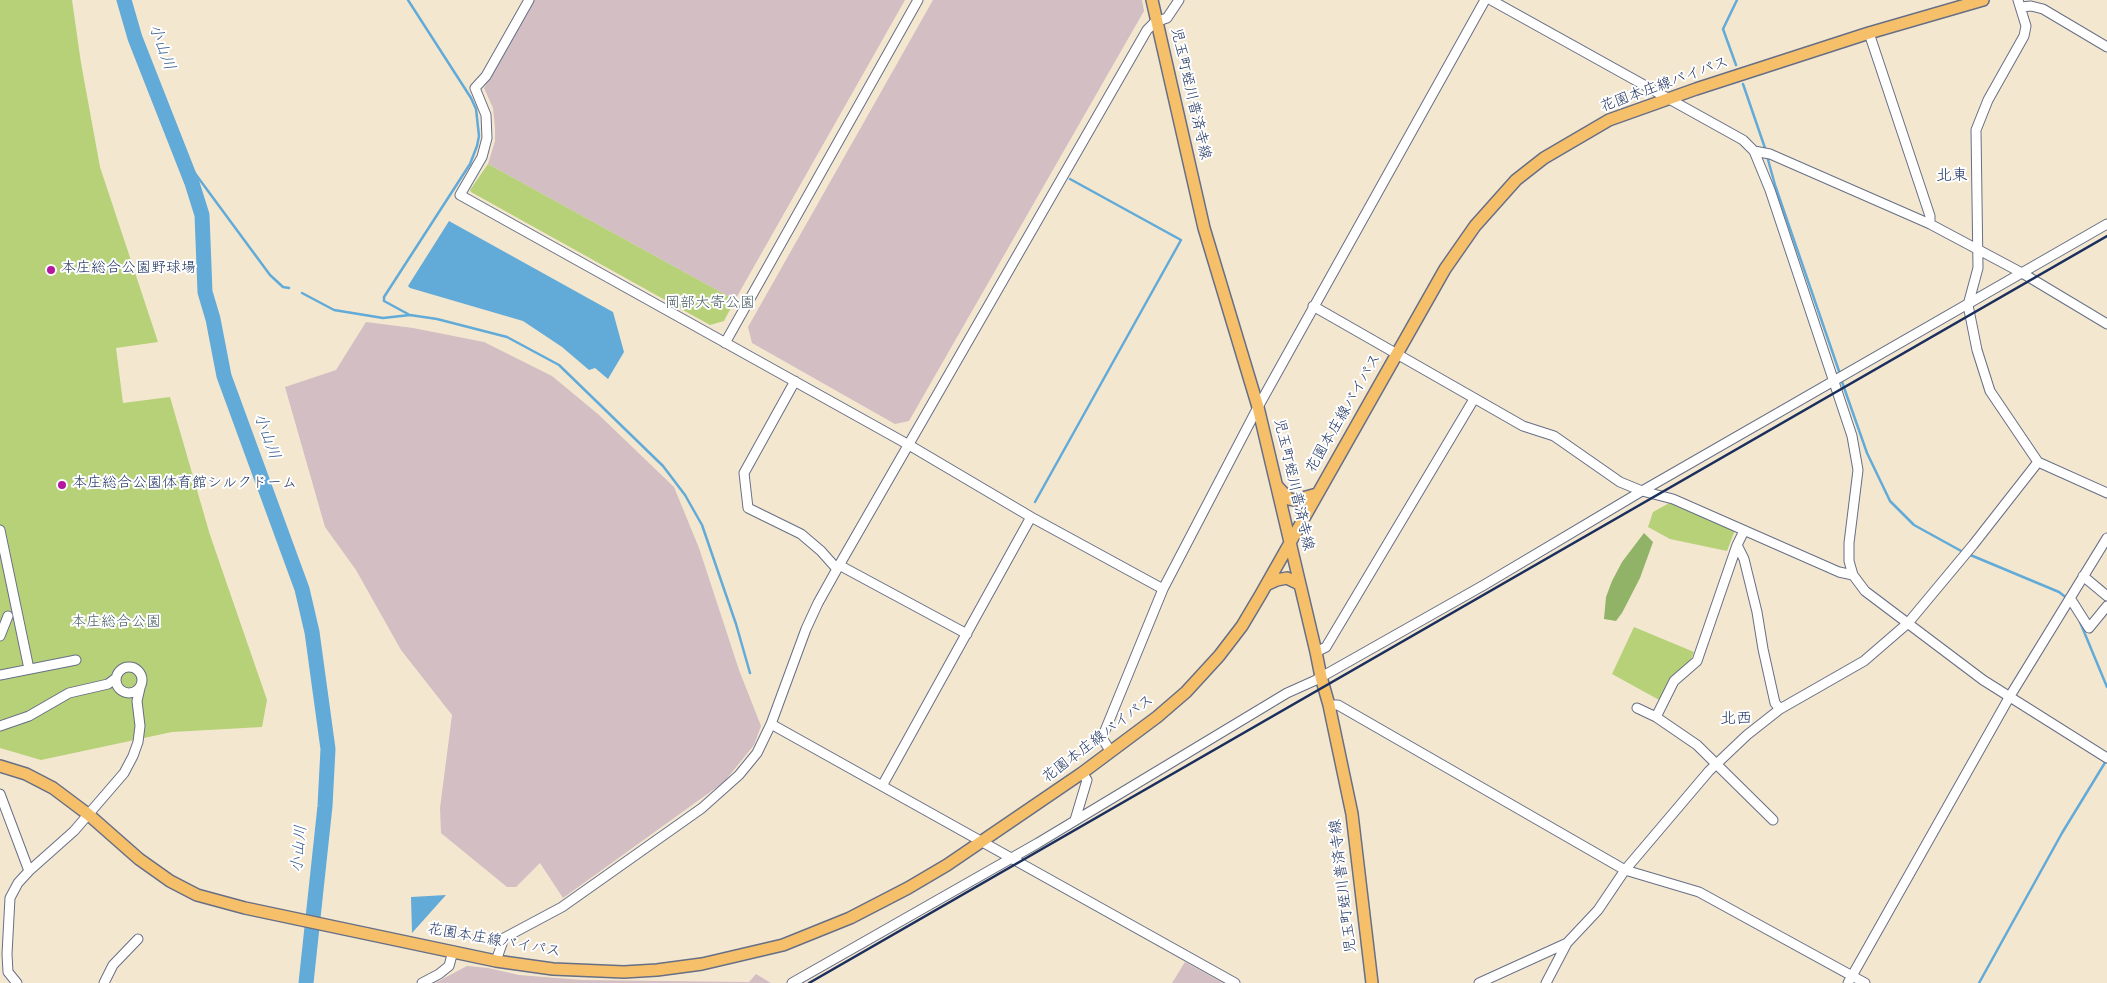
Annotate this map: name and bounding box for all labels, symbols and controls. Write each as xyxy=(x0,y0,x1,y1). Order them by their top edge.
water label: 小山川 xyxy=(143,22,177,74)
street label: 児玉町蛭川普済寺線 xyxy=(1165,26,1213,162)
street label: 花園本庄線バイパス xyxy=(1598,54,1732,118)
district label: 北東 xyxy=(1936,168,1968,188)
place label: 本庄総合公園野球場 xyxy=(61,261,196,279)
marker: 本庄総合公園野球場 xyxy=(45,264,57,276)
park label: 岡部大寄公園 xyxy=(665,296,755,314)
street label: 花園本庄線バイパス xyxy=(1303,351,1387,477)
water label: 小山川 xyxy=(248,411,282,463)
street label: 児玉町蛭川普済寺線 xyxy=(1268,417,1316,553)
place label: 本庄総合公園体育館シルクドーム xyxy=(72,476,297,494)
marker: 本庄総合公園体育館シルクドーム xyxy=(56,479,68,491)
park label: 本庄総合公園 xyxy=(71,615,161,633)
street label: 花園本庄線バイパス xyxy=(1040,692,1158,788)
district label: 北西 xyxy=(1720,711,1752,731)
street label: 児玉町蛭川普済寺線 xyxy=(1328,818,1362,954)
water label: 小山川 xyxy=(289,824,313,874)
street label: 花園本庄線バイパス xyxy=(426,921,562,963)

